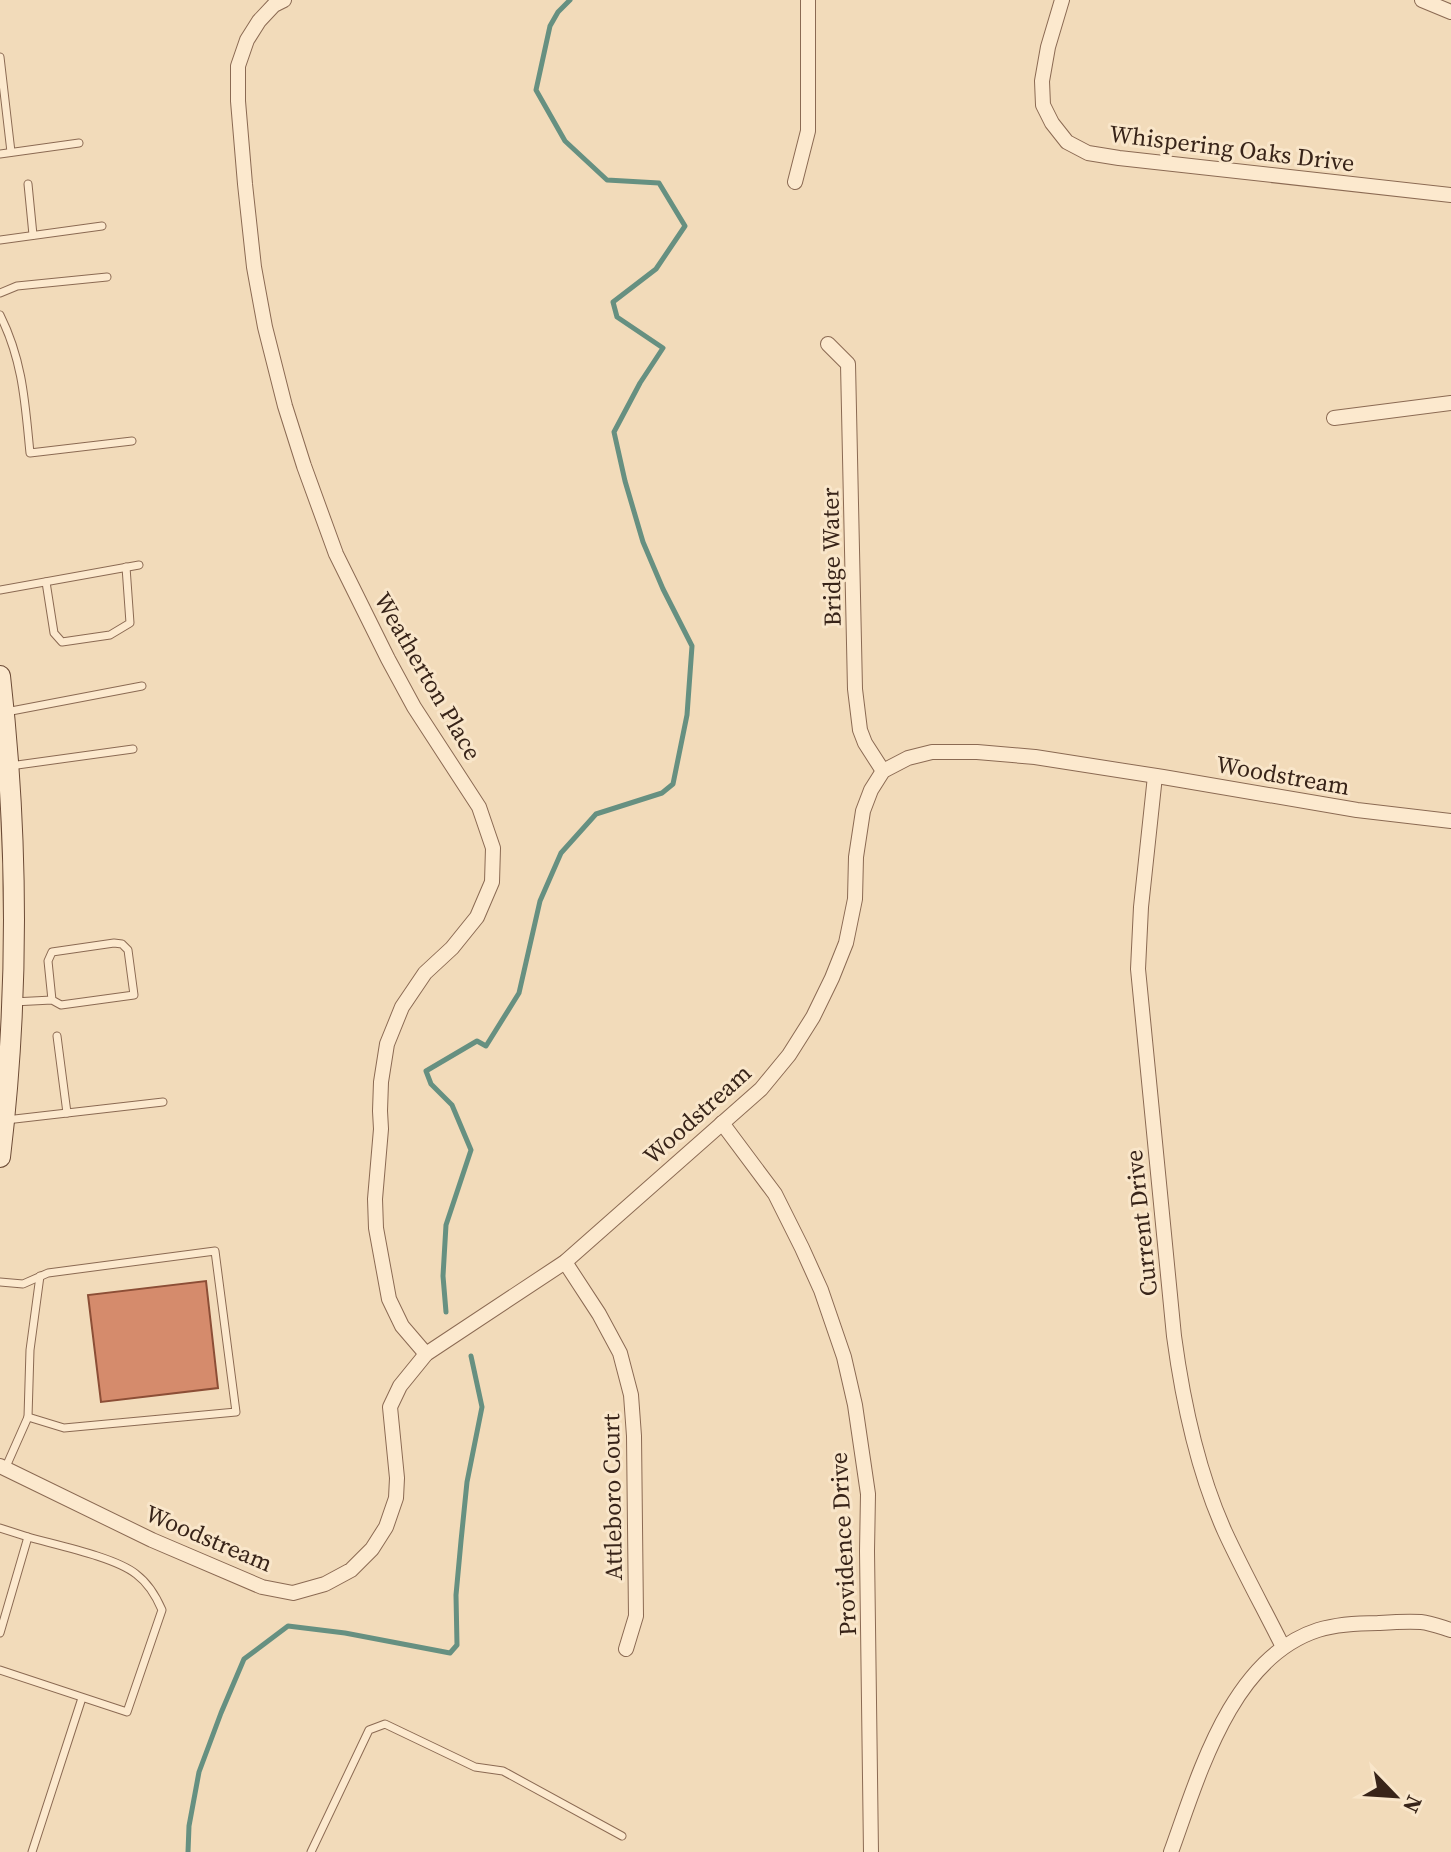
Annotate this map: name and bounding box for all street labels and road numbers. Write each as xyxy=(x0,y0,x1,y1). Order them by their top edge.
street label: Whispering Oaks Drive xyxy=(1107,117,1357,179)
street label: Bridge Water xyxy=(813,487,849,627)
street label: Weatherton Place xyxy=(366,586,490,766)
street label: Woodstream xyxy=(1214,747,1352,803)
street label: Woodstream xyxy=(636,1057,758,1171)
street label: Current Drive xyxy=(1117,1148,1165,1298)
street label: Attleboro Court xyxy=(594,1413,630,1581)
street label: Providence Drive xyxy=(822,1451,864,1637)
street label: Woodstream xyxy=(140,1496,278,1580)

